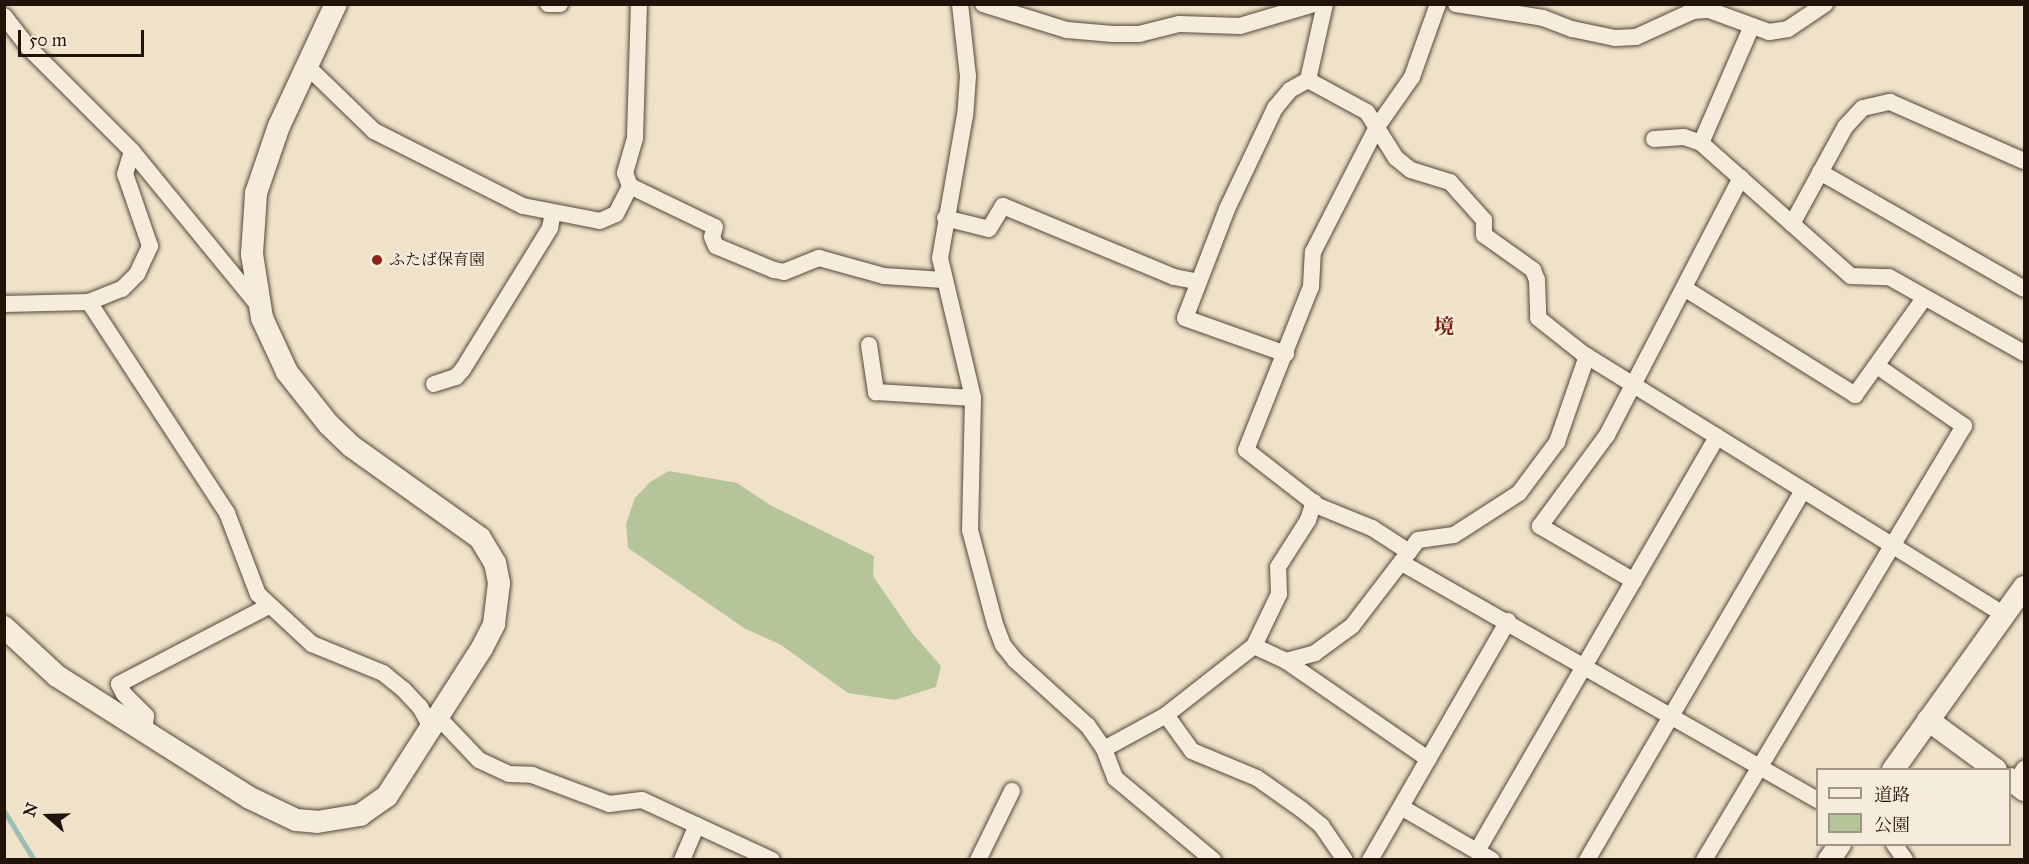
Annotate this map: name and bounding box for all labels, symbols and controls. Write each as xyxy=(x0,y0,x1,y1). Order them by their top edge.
scale bar xyxy=(21,18,147,56)
text: 50 m xyxy=(29,29,67,51)
place label: ふたば保育園 xyxy=(389,250,485,270)
marker: ふたば保育園 xyxy=(370,253,384,267)
district label: 境 xyxy=(1434,314,1454,338)
legend xyxy=(1816,768,2011,846)
text: 道路 xyxy=(1874,784,1910,806)
north arrow xyxy=(18,786,78,846)
text: N xyxy=(19,800,42,819)
text: 公園 xyxy=(1874,814,1910,836)

